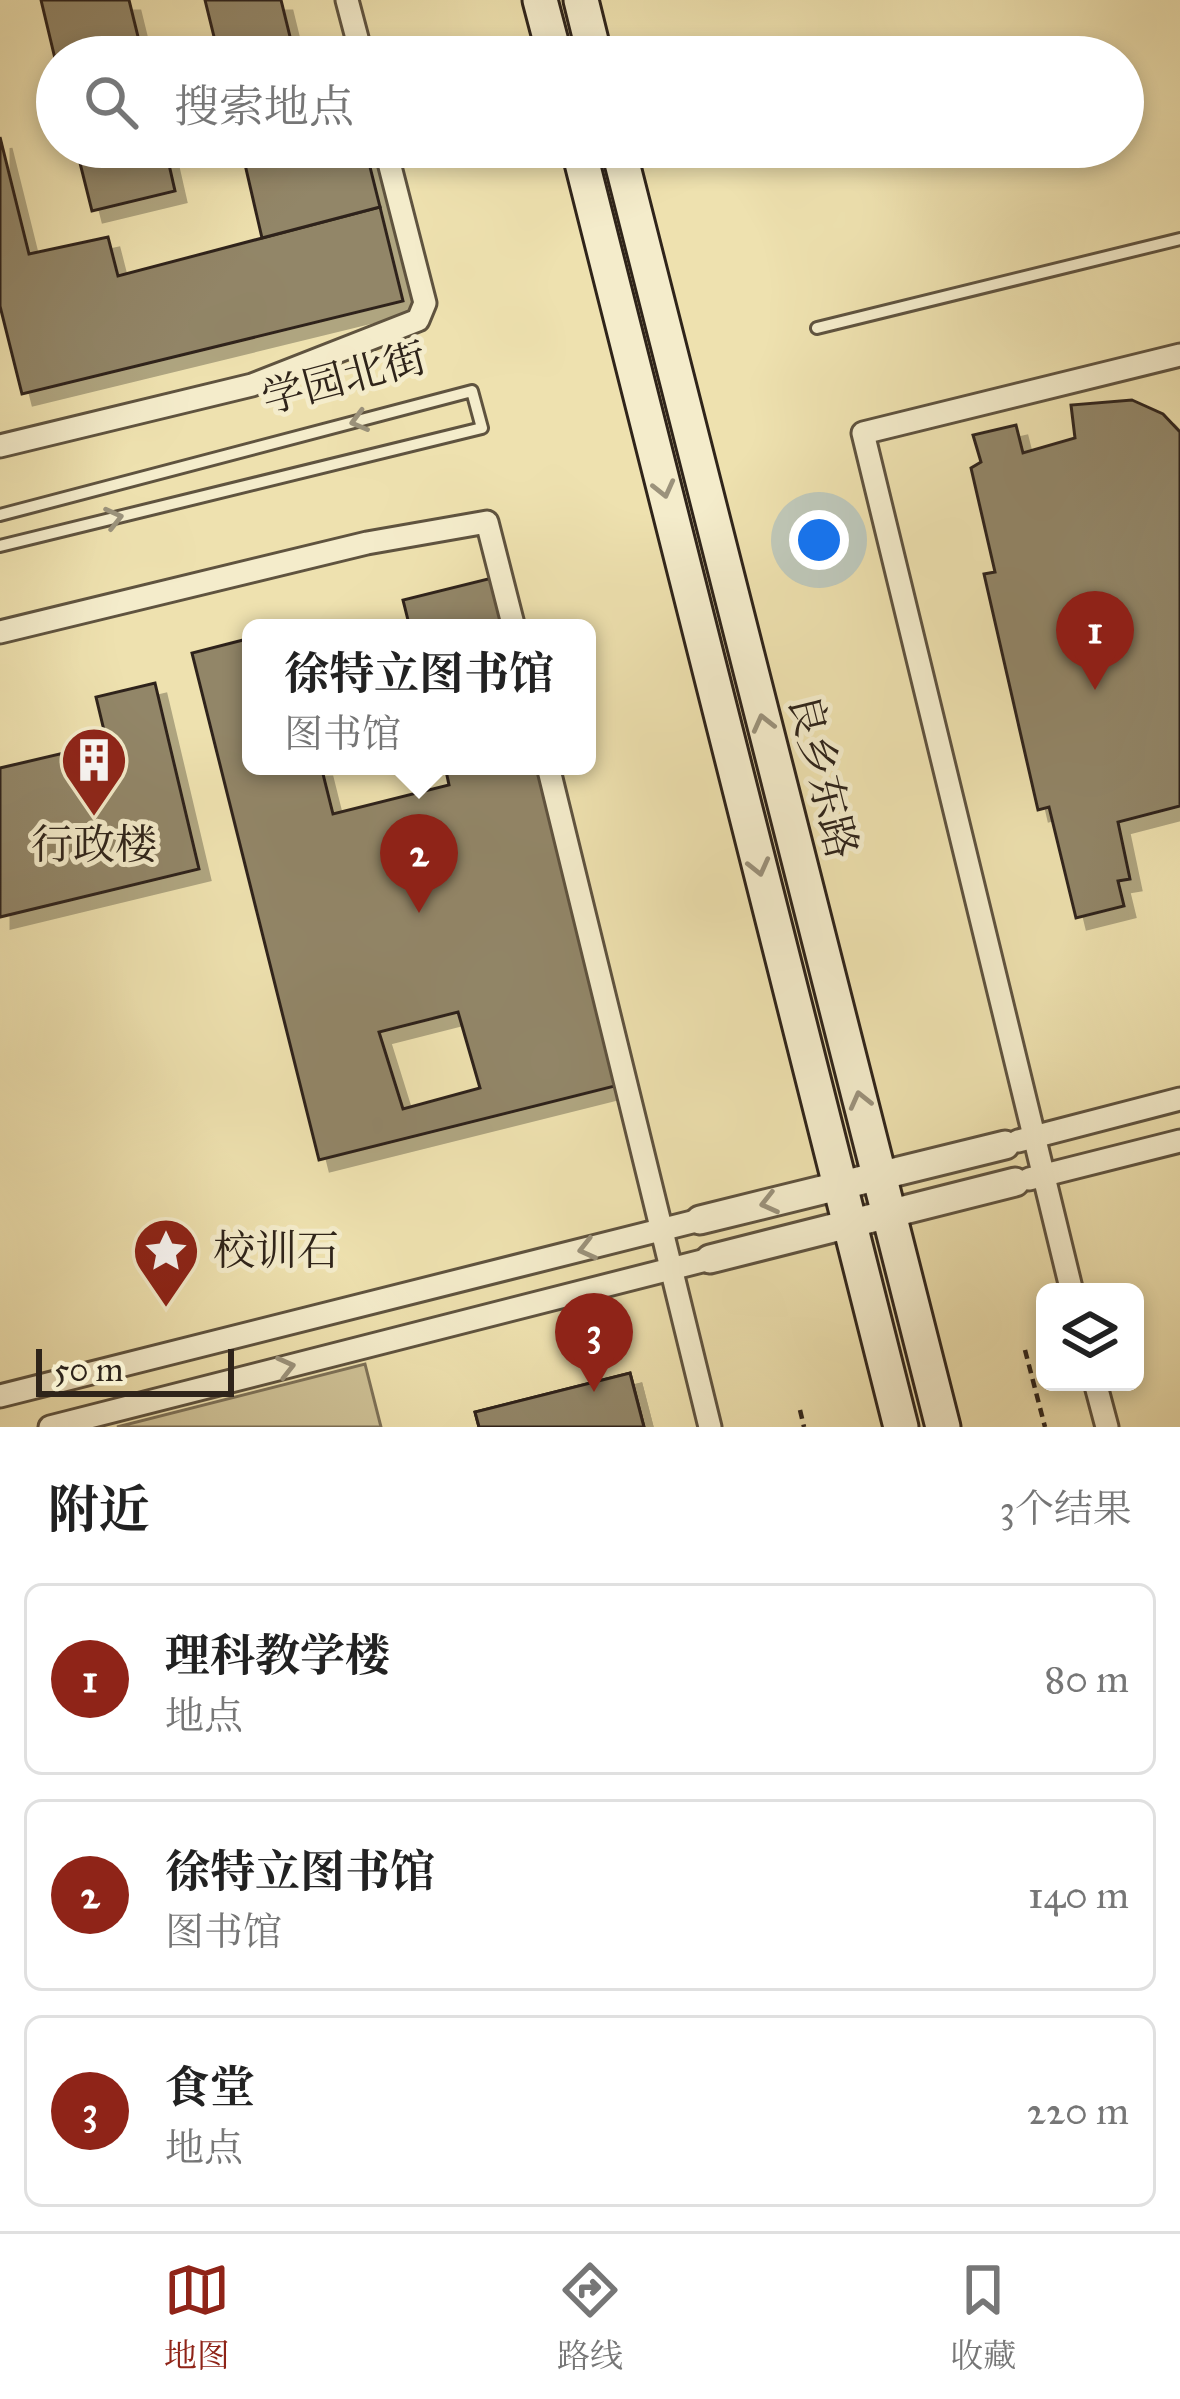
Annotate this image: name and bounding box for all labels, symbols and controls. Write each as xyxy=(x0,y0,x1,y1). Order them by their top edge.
search box xyxy=(36,36,1144,168)
icon: search xyxy=(78,69,144,135)
text: 搜索地点 xyxy=(174,79,354,134)
street label: 学园北街 xyxy=(256,331,432,425)
one-way arrow xyxy=(349,406,370,431)
one-way arrow xyxy=(650,478,675,498)
one-way arrow xyxy=(103,507,123,532)
your location xyxy=(789,510,849,570)
pin: 1 xyxy=(1056,591,1134,690)
popup xyxy=(242,619,596,775)
text: 徐特立图书馆 xyxy=(284,646,554,701)
street label: 良乡东路 xyxy=(777,688,869,864)
text: 图书馆 xyxy=(284,710,401,758)
one-way arrow xyxy=(752,713,777,733)
building icon: 行政楼 xyxy=(59,725,129,819)
pin: 2 xyxy=(380,814,458,913)
place label: 行政楼 xyxy=(31,819,157,871)
one-way arrow xyxy=(745,856,770,877)
one-way arrow xyxy=(849,1091,874,1111)
one-way arrow xyxy=(759,1189,779,1214)
place icon: 校训石 xyxy=(131,1216,201,1310)
place label: 校训石 xyxy=(213,1225,339,1277)
one-way arrow xyxy=(578,1235,598,1260)
map controls xyxy=(1036,1283,1144,1391)
button: layers xyxy=(1036,1283,1144,1391)
pin: 3 xyxy=(555,1293,633,1392)
scale bar xyxy=(36,1343,234,1396)
text: 50 m xyxy=(54,1350,123,1390)
one-way arrow xyxy=(275,1356,295,1381)
text: 附近 xyxy=(48,1479,150,1541)
text: 3个结果 xyxy=(999,1485,1132,1533)
text: 理科教学楼 xyxy=(165,1628,390,1683)
text: 1 xyxy=(82,1655,98,1703)
text: 80 m xyxy=(1044,1655,1129,1703)
text: 地点 xyxy=(165,1692,243,1740)
text: 徐特立图书馆 xyxy=(165,1844,435,1899)
text: 2 xyxy=(80,1871,100,1919)
text: 140 m xyxy=(1028,1871,1129,1919)
text: 图书馆 xyxy=(165,1908,282,1956)
text: 食堂 xyxy=(165,2060,255,2115)
text: 3 xyxy=(82,2087,98,2135)
text: 220 m xyxy=(1027,2087,1129,2135)
text: 地点 xyxy=(165,2124,243,2172)
tab: 地图 xyxy=(164,2257,230,2376)
tab: 路线 xyxy=(557,2257,623,2376)
tab: 收藏 xyxy=(950,2257,1016,2376)

